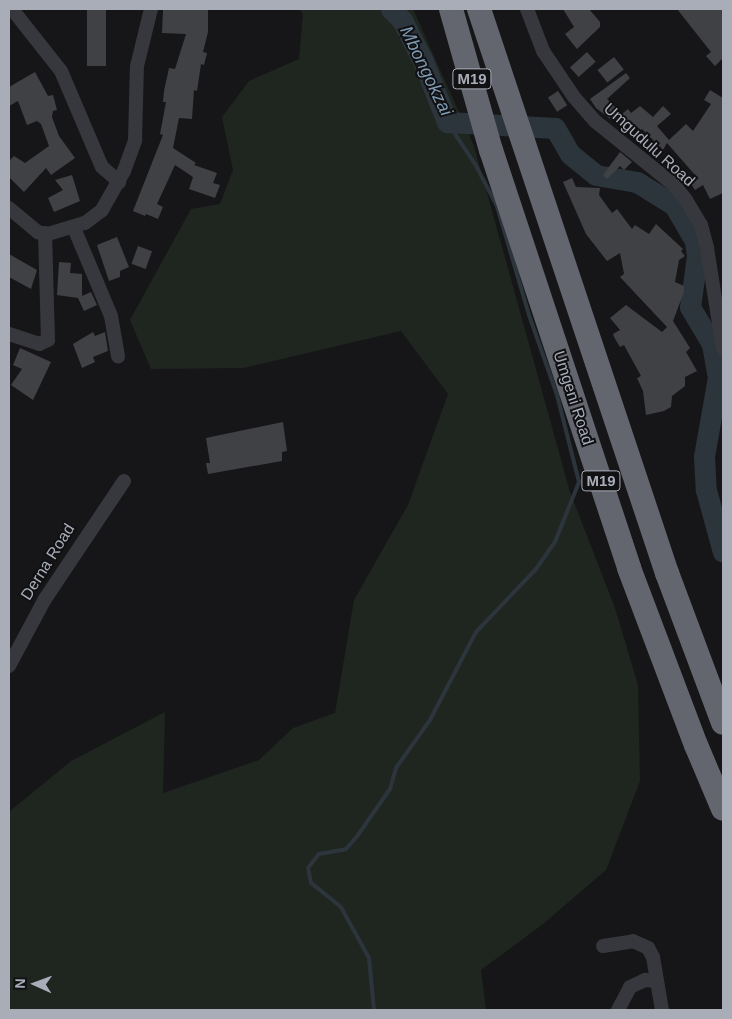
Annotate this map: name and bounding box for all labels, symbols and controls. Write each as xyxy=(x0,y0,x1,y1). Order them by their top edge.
water label: Mbongokzai xyxy=(395,23,457,119)
road number: M19 xyxy=(452,66,492,92)
street label: Umgudulu Road xyxy=(600,99,698,191)
street label: Umgeni Road xyxy=(549,349,597,447)
road number: M19 xyxy=(581,468,621,494)
street label: Derna Road xyxy=(17,520,79,604)
north arrow xyxy=(10,959,60,1009)
text: N xyxy=(12,978,28,989)

